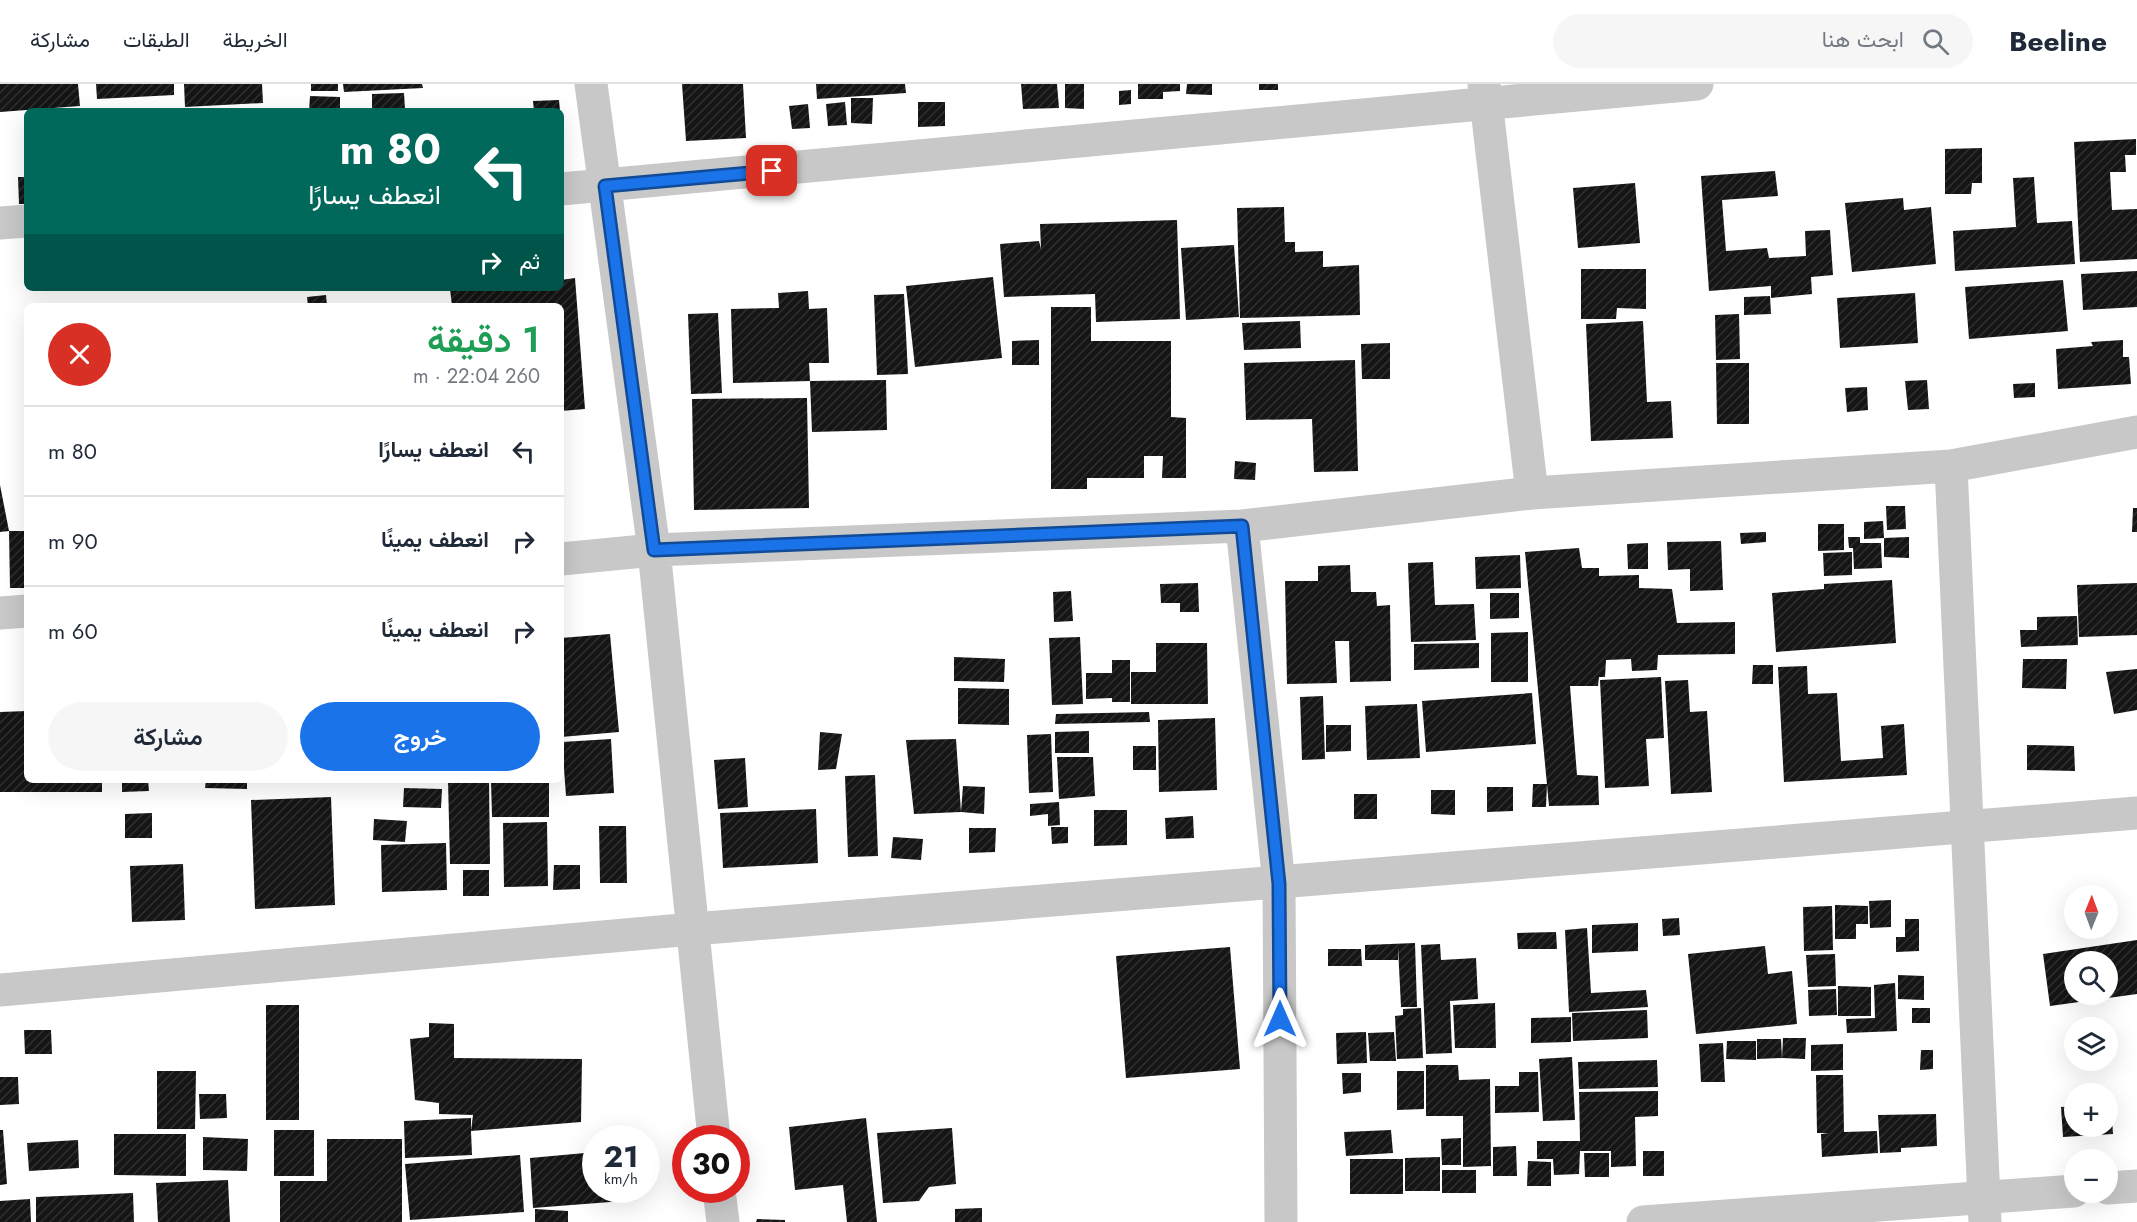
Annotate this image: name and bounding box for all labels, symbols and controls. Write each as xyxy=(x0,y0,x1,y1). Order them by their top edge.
search box xyxy=(1553,14,1973,68)
text: Beeline xyxy=(2009,21,2107,62)
text: ابحث هنا xyxy=(1822,23,1904,55)
text: مشاركة xyxy=(30,25,90,55)
text: الطبقات xyxy=(123,25,190,55)
text: الخريطة xyxy=(223,25,288,55)
icon: search xyxy=(1919,25,1952,58)
text: 80 m xyxy=(340,119,441,180)
icon: left xyxy=(462,132,540,210)
pin xyxy=(746,145,797,196)
icon: arrive xyxy=(755,154,788,187)
text: انعطف يسارًا xyxy=(308,175,441,214)
text: ثم xyxy=(519,245,540,277)
icon: right xyxy=(474,246,507,279)
text: 1 دقيقة xyxy=(427,313,540,365)
button: close xyxy=(48,323,111,386)
text: 260 m · 22:04 xyxy=(413,362,540,391)
text: انعطف يسارًا xyxy=(378,433,489,465)
text: 80 m xyxy=(48,435,97,467)
icon: left xyxy=(507,435,540,468)
text: انعطف يمينًا xyxy=(381,523,489,555)
text: 90 m xyxy=(48,525,98,557)
icon: right xyxy=(507,525,540,558)
text: انعطف يمينًا xyxy=(381,613,489,645)
text: 60 m xyxy=(48,615,98,647)
icon: right xyxy=(507,615,540,648)
button: مشاركة xyxy=(48,702,288,771)
button: خروج xyxy=(300,702,540,771)
north arrow xyxy=(2064,885,2118,939)
map controls xyxy=(2064,885,2118,1203)
button: search xyxy=(2064,951,2118,1005)
position arrow xyxy=(1248,987,1312,1051)
button: layers xyxy=(2064,1017,2118,1071)
button: + xyxy=(2064,1083,2118,1137)
speed limit sign: 30 xyxy=(672,1125,750,1203)
text: 21 xyxy=(604,1135,638,1178)
button: − xyxy=(2064,1149,2118,1203)
text: km/h xyxy=(604,1168,638,1190)

